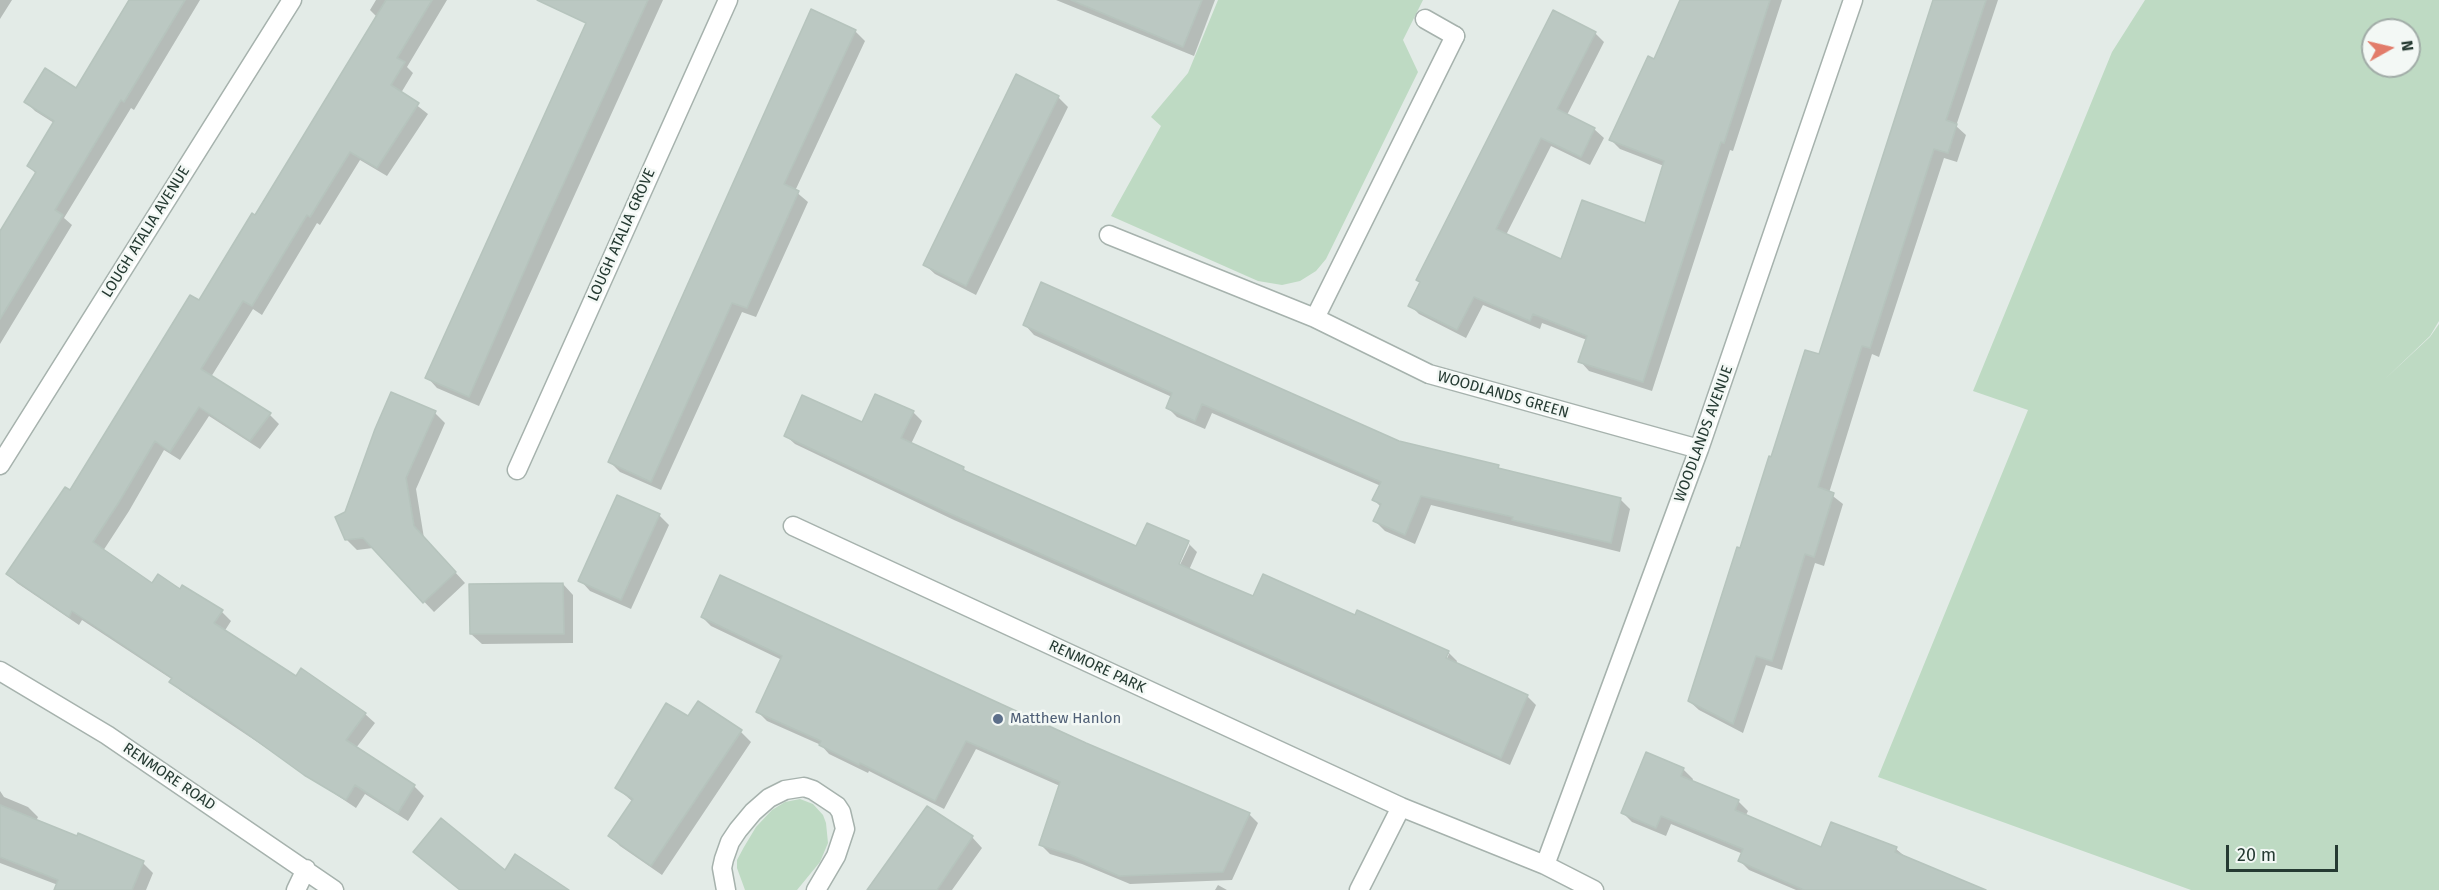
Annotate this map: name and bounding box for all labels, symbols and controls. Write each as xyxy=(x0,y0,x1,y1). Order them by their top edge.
north arrow xyxy=(2361,18,2421,78)
text: N xyxy=(2397,39,2417,52)
street label: LOUGH ATALIA AVENUE xyxy=(98,163,194,301)
street label: LOUGH ATALIA GROVE xyxy=(585,166,659,304)
street label: WOODLANDS AVENUE xyxy=(1671,363,1737,505)
street label: WOODLANDS GREEN xyxy=(1435,368,1571,422)
street label: RENMORE PARK xyxy=(1046,637,1148,697)
place label: Matthew Hanlon xyxy=(1010,710,1121,728)
marker: Matthew Hanlon xyxy=(991,712,1005,726)
street label: RENMORE ROAD xyxy=(119,739,219,815)
scale bar xyxy=(2229,833,2342,871)
text: 20 m xyxy=(2237,844,2276,866)

